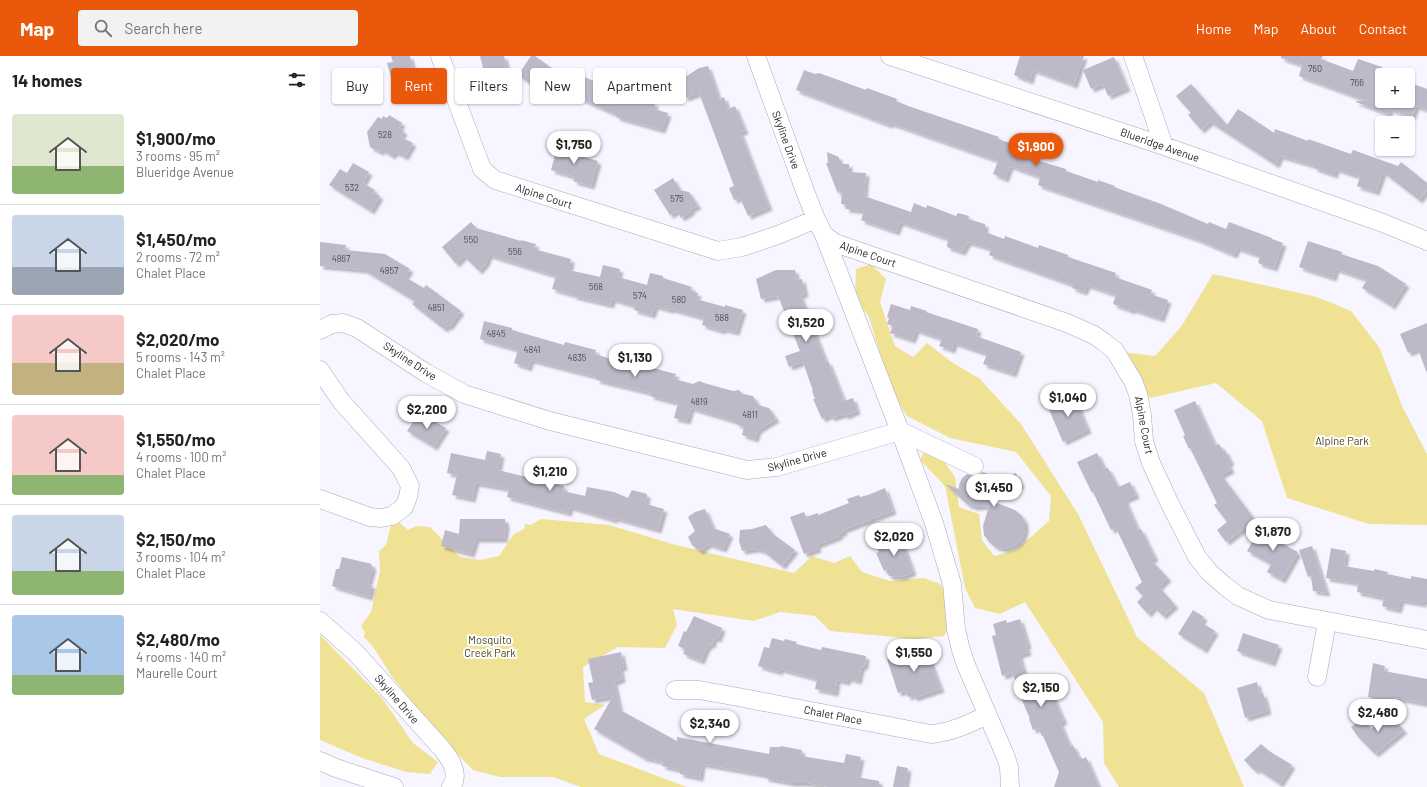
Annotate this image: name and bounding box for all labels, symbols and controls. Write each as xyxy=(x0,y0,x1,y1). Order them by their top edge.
search box xyxy=(78,10,358,46)
text: Map xyxy=(20,17,54,40)
icon: search xyxy=(92,17,114,39)
text: Search here xyxy=(124,19,202,37)
text: Home xyxy=(1196,20,1232,37)
text: Map xyxy=(1254,20,1278,37)
text: About xyxy=(1300,20,1337,37)
text: Contact xyxy=(1359,20,1407,37)
house number: 760 xyxy=(1308,63,1322,74)
chip: Buy xyxy=(332,68,383,104)
chip: Rent xyxy=(391,68,447,104)
chip: Filters xyxy=(455,68,522,104)
chip: New xyxy=(530,68,585,104)
chip: Apartment xyxy=(593,68,686,104)
map controls xyxy=(1375,68,1415,156)
button: + xyxy=(1375,68,1415,108)
icon: filters xyxy=(286,69,308,91)
text: 14 homes xyxy=(12,70,82,90)
house number: 766 xyxy=(1350,77,1364,88)
street label: Skyline Drive xyxy=(770,109,803,171)
button: − xyxy=(1375,116,1415,156)
street label: Blueridge Avenue xyxy=(1119,125,1202,164)
text: $1,900/mo xyxy=(136,128,216,148)
house number: 528 xyxy=(378,129,392,140)
icon: home xyxy=(44,130,92,178)
pin: $1,750 xyxy=(541,131,607,165)
pin: $1,900 xyxy=(1003,133,1069,167)
text: $1,750 xyxy=(556,136,592,152)
text: $1,900 xyxy=(1017,138,1055,154)
text: 3 rooms · 95 m² xyxy=(136,148,220,164)
text: Blueridge Avenue xyxy=(136,164,234,180)
street label: Alpine Court xyxy=(514,180,574,211)
house number: 532 xyxy=(345,182,359,193)
house number: 575 xyxy=(670,193,684,204)
text: $1,450/mo xyxy=(136,229,217,249)
icon: home xyxy=(44,231,92,279)
house number: 550 xyxy=(464,234,478,245)
street label: Alpine Court xyxy=(838,238,898,269)
house number: 556 xyxy=(508,246,522,257)
text: 2 rooms · 72 m² xyxy=(136,249,220,265)
house number: 4867 xyxy=(332,253,351,264)
text: Chalet Place xyxy=(136,265,206,281)
house number: 4857 xyxy=(380,265,399,276)
house number: 568 xyxy=(589,281,603,292)
house number: 574 xyxy=(633,290,647,301)
house number: 580 xyxy=(672,294,686,305)
house number: 4851 xyxy=(427,302,445,313)
pin: $1,520 xyxy=(773,309,839,343)
house number: 588 xyxy=(715,312,729,323)
text: $1,520 xyxy=(787,314,825,330)
house number: 4845 xyxy=(486,328,506,339)
text: $2,020/mo xyxy=(136,329,219,349)
icon: home xyxy=(44,331,92,379)
street label: Skyline Drive xyxy=(381,339,439,383)
house number: 4841 xyxy=(524,344,540,355)
pin: $1,130 xyxy=(602,344,668,378)
text: 5 rooms · 143 m² xyxy=(136,349,225,365)
text: $1,130 xyxy=(618,349,652,365)
house number: 4835 xyxy=(568,352,587,363)
text: Chalet Place xyxy=(136,365,206,381)
pin: $1,040 xyxy=(1035,384,1101,418)
text: $1,040 xyxy=(1049,389,1087,405)
street label: Alpine Court xyxy=(1133,395,1156,455)
pin: $2,200 xyxy=(394,396,460,430)
house number: 4819 xyxy=(690,396,708,407)
text: $2,200 xyxy=(407,401,447,417)
house number: 4811 xyxy=(742,409,758,420)
text: $1,550/mo xyxy=(136,429,215,449)
icon: home xyxy=(44,431,92,479)
park label: Alpine Park xyxy=(1315,434,1369,447)
street label: Skyline Drive xyxy=(766,445,828,474)
text: 4 rooms · 100 m² xyxy=(136,449,226,465)
pin: $1,210 xyxy=(517,458,583,492)
text: $1,210 xyxy=(533,463,567,479)
text: Chalet Place xyxy=(136,465,206,481)
pin: $1,450 xyxy=(961,474,1027,508)
text: $1,450 xyxy=(975,479,1013,495)
pin: $1,870 xyxy=(1240,518,1306,552)
pin: $2,020 xyxy=(861,523,927,557)
text: $1,870 xyxy=(1255,523,1291,539)
text: $2,020 xyxy=(874,528,914,544)
text: $2,150/mo xyxy=(136,529,216,549)
icon: home xyxy=(44,531,92,579)
text: 3 rooms · 104 m² xyxy=(136,549,226,565)
text: Chalet Place xyxy=(136,565,206,581)
text: $2,480/mo xyxy=(136,629,220,649)
icon: home xyxy=(44,631,92,679)
park label: Mosquito Creek Park xyxy=(464,633,516,659)
pin: $1,550 xyxy=(881,639,947,673)
text: $1,550 xyxy=(896,644,932,660)
text: 4 rooms · 140 m² xyxy=(136,649,226,665)
text: Maurelle Court xyxy=(136,665,218,681)
street label: Skyline Drive xyxy=(373,671,422,726)
pin: $2,150 xyxy=(1008,674,1074,708)
text: $2,150 xyxy=(1022,679,1060,695)
pin: $2,480 xyxy=(1345,699,1411,733)
street label: Chalet Place xyxy=(803,703,863,727)
text: $2,480 xyxy=(1358,704,1398,720)
pin: $2,340 xyxy=(677,710,743,744)
text: $2,340 xyxy=(690,715,730,731)

